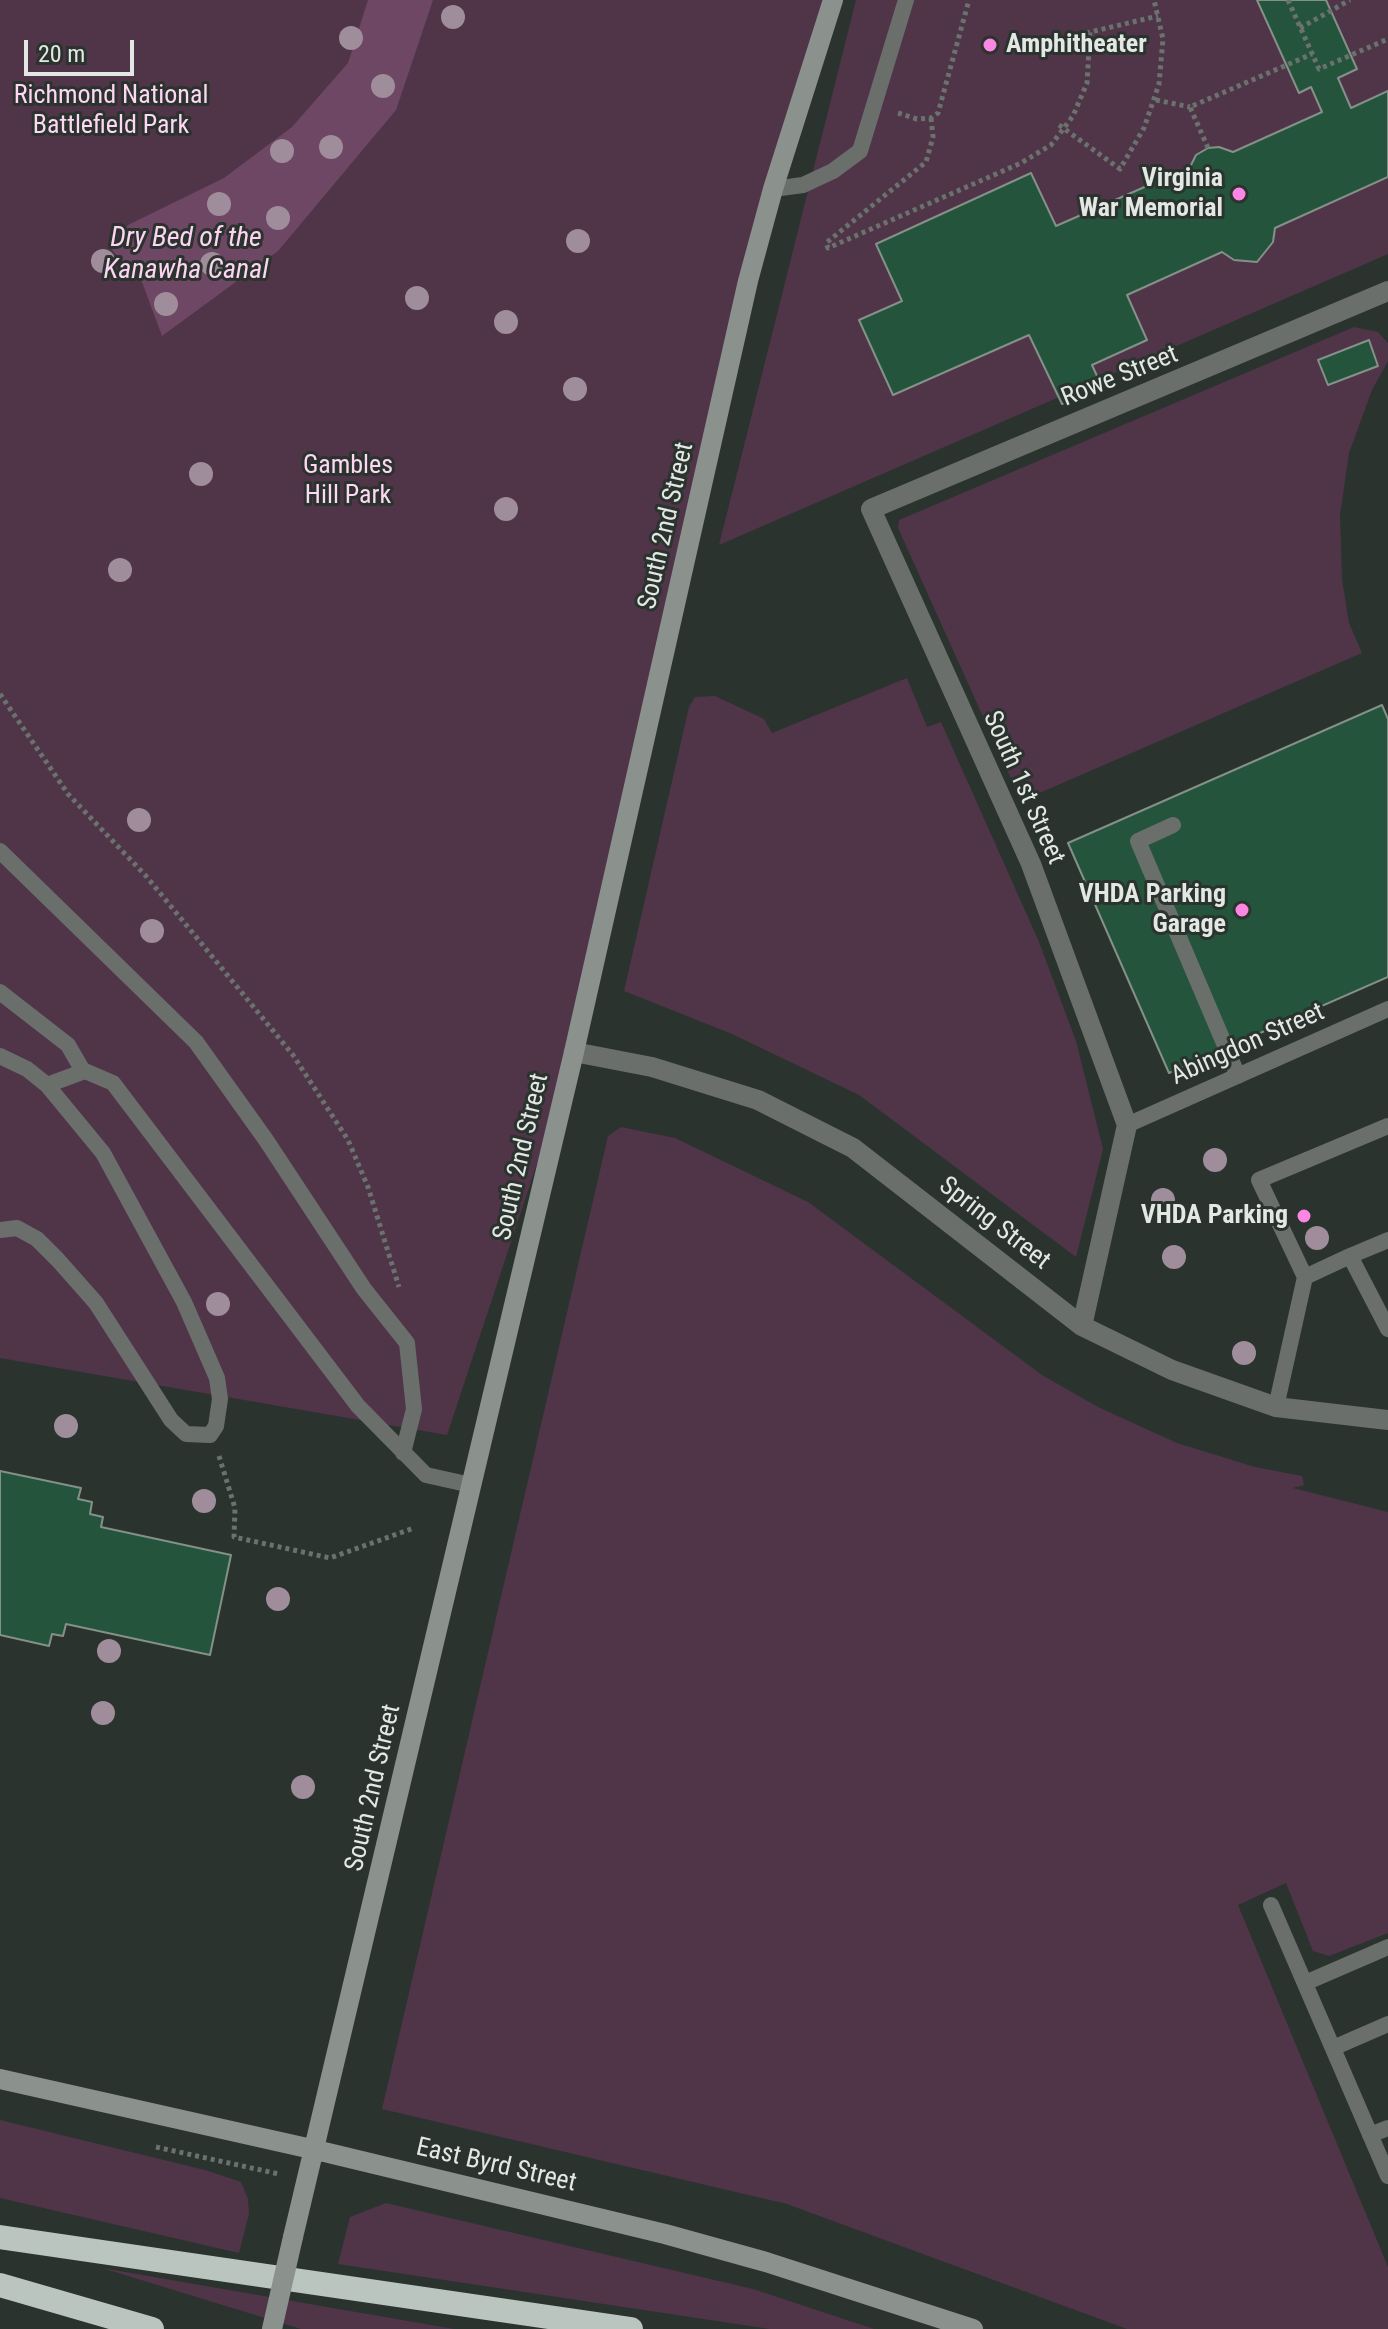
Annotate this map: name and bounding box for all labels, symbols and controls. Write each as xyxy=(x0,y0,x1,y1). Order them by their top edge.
scale bar xyxy=(28,24,138,74)
place label: Amphitheater xyxy=(1006,29,1147,61)
marker: Amphitheater xyxy=(981,36,999,54)
text: 20 m xyxy=(38,40,85,68)
park label: Richmond National Battlefield Park xyxy=(14,80,208,142)
place label: Virginia War Memorial xyxy=(1079,163,1223,224)
marker: Virginia War Memorial xyxy=(1230,185,1248,203)
water label: Dry Bed of the Kanawha Canal xyxy=(104,222,268,288)
street label: Rowe Street xyxy=(1057,340,1183,414)
street label: South 2nd Street xyxy=(633,439,701,613)
park label: Gambles Hill Park xyxy=(303,450,393,512)
street label: South 1st Street xyxy=(975,706,1071,870)
place label: VHDA Parking Garage xyxy=(1079,879,1226,940)
marker: VHDA Parking Garage xyxy=(1233,901,1251,919)
street label: Abingdon Street xyxy=(1166,997,1330,1093)
street label: South 2nd Street xyxy=(488,1070,556,1244)
street label: Spring Street xyxy=(932,1171,1056,1277)
place label: VHDA Parking xyxy=(1141,1200,1288,1232)
marker: VHDA Parking xyxy=(1295,1207,1313,1225)
street label: South 2nd Street xyxy=(340,1701,408,1875)
street label: East Byrd Street xyxy=(413,2132,579,2200)

